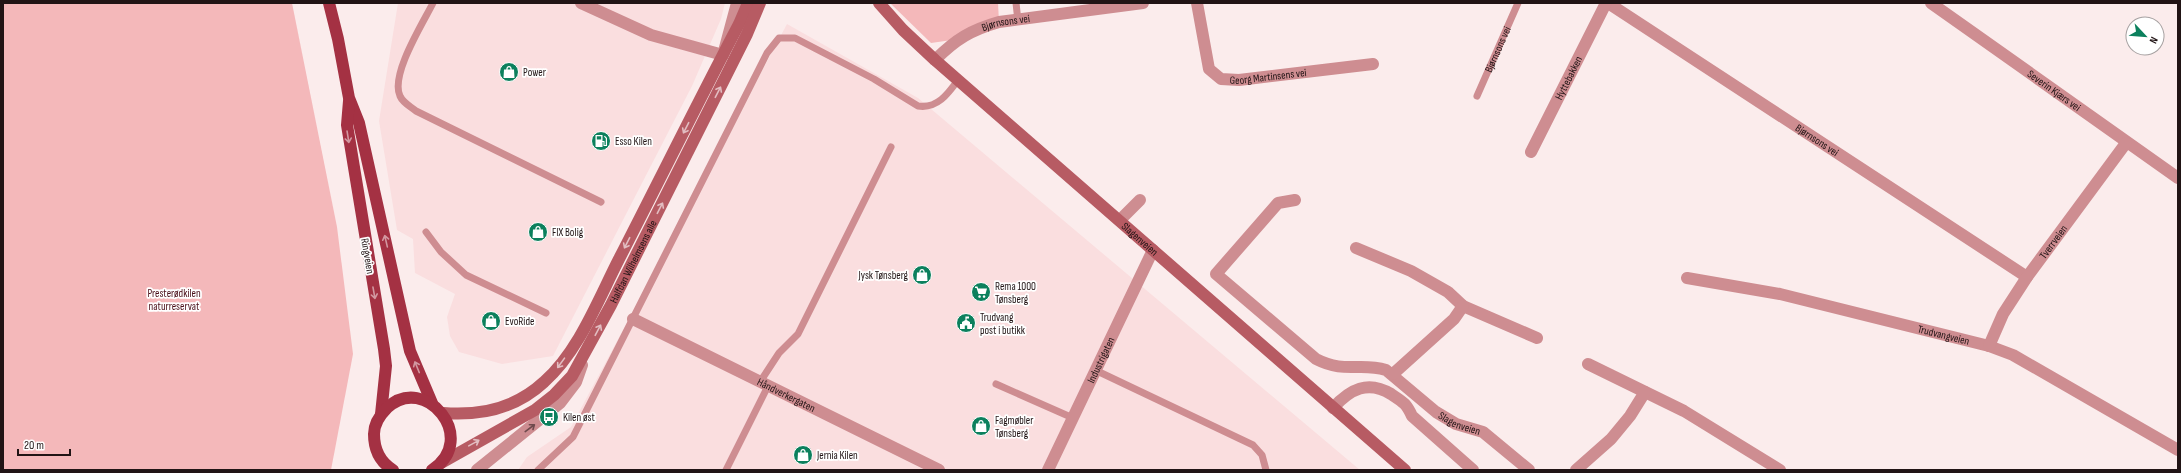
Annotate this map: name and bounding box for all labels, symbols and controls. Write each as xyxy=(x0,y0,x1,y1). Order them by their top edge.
street label: Bjørnsons vei xyxy=(980,12,1031,34)
north arrow xyxy=(2125,16,2165,56)
street label: Bjørnsons vei xyxy=(1482,25,1514,75)
text: N xyxy=(2146,35,2161,46)
street label: Hyttebakken xyxy=(1552,54,1585,102)
shop icon: Power xyxy=(498,61,520,83)
place label: Power xyxy=(523,66,546,79)
street label: Georg Martinsens vei xyxy=(1229,66,1307,87)
street label: Severin Kjærs vei xyxy=(2025,67,2083,114)
one-way arrow xyxy=(715,86,722,98)
one-way arrow xyxy=(682,121,689,133)
street label: Bjørnsons vei xyxy=(1793,121,1841,159)
one-way arrow xyxy=(344,130,352,143)
fuel station icon: Esso Kilen xyxy=(590,130,612,152)
place label: Esso Kilen xyxy=(615,135,652,148)
one-way arrow xyxy=(657,202,664,214)
street label: Halfdan Wilhelmsens alle xyxy=(607,218,660,305)
street label: Slagenveien xyxy=(1119,220,1161,259)
shop icon: FIX Bolig xyxy=(527,221,549,243)
street label: Tverrveien xyxy=(2037,222,2070,261)
place label: FIX Bolig xyxy=(552,226,584,239)
one-way arrow xyxy=(381,235,389,248)
street label: Ringveien xyxy=(358,237,377,275)
one-way arrow xyxy=(623,237,630,249)
shop icon: Jysk Tønsberg xyxy=(911,264,933,286)
place label: Jysk Tønsberg xyxy=(857,269,909,282)
place label: Rema 1000 Tønsberg xyxy=(995,280,1036,306)
supermarket icon: Rema 1000 Tønsberg xyxy=(970,281,992,303)
one-way arrow xyxy=(371,286,379,299)
park label: Presterødkilen naturreservat xyxy=(147,287,201,313)
shop icon: EvoRide xyxy=(480,310,502,332)
place label: Trudvang post i butikk xyxy=(980,311,1026,337)
public building icon: Trudvang post i butikk xyxy=(955,312,977,334)
place label: EvoRide xyxy=(505,315,534,328)
street label: Trudvangveien xyxy=(1916,322,1971,348)
one-way arrow xyxy=(595,324,602,336)
street label: Industrigaten xyxy=(1084,335,1118,385)
one-way arrow xyxy=(557,357,565,368)
one-way arrow xyxy=(412,362,420,374)
street label: Håndverkergaten xyxy=(755,375,818,415)
bus stop icon: Kilen øst xyxy=(538,406,560,428)
street label: Slagenveien xyxy=(1436,409,1482,438)
place label: Kilen øst xyxy=(563,411,595,424)
place label: Fagmøbler Tønsberg xyxy=(995,414,1033,440)
shop icon: Fagmøbler Tønsberg xyxy=(970,415,992,437)
one-way arrow xyxy=(524,424,535,432)
scale bar xyxy=(18,431,70,457)
text: 20 m xyxy=(24,438,44,453)
one-way arrow xyxy=(468,438,480,446)
shop icon: Jernia Kilen xyxy=(792,444,814,466)
place label: Jernia Kilen xyxy=(816,449,858,462)

